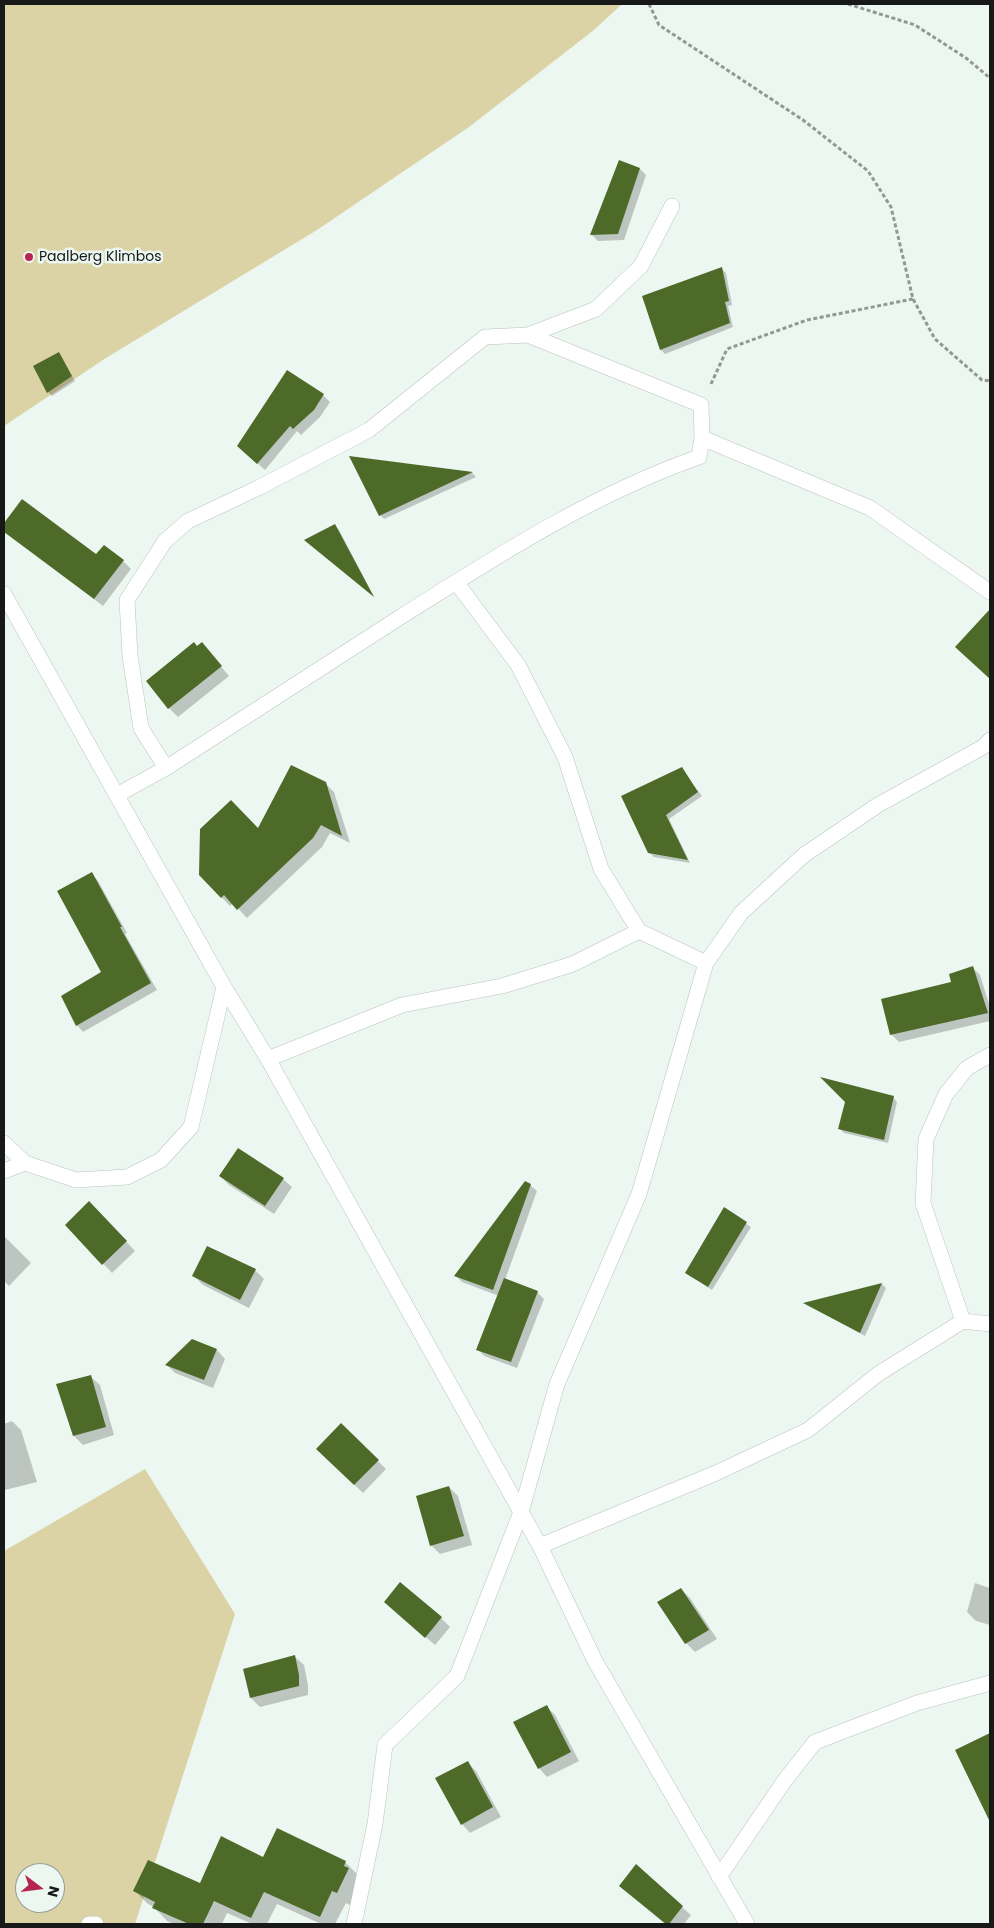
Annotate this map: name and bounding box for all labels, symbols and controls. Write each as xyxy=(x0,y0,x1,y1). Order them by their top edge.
place label: Paalberg Klimbos xyxy=(39,249,161,265)
marker: Paalberg Klimbos xyxy=(23,251,35,263)
north arrow xyxy=(15,1863,65,1913)
text: N xyxy=(43,1884,65,1899)

